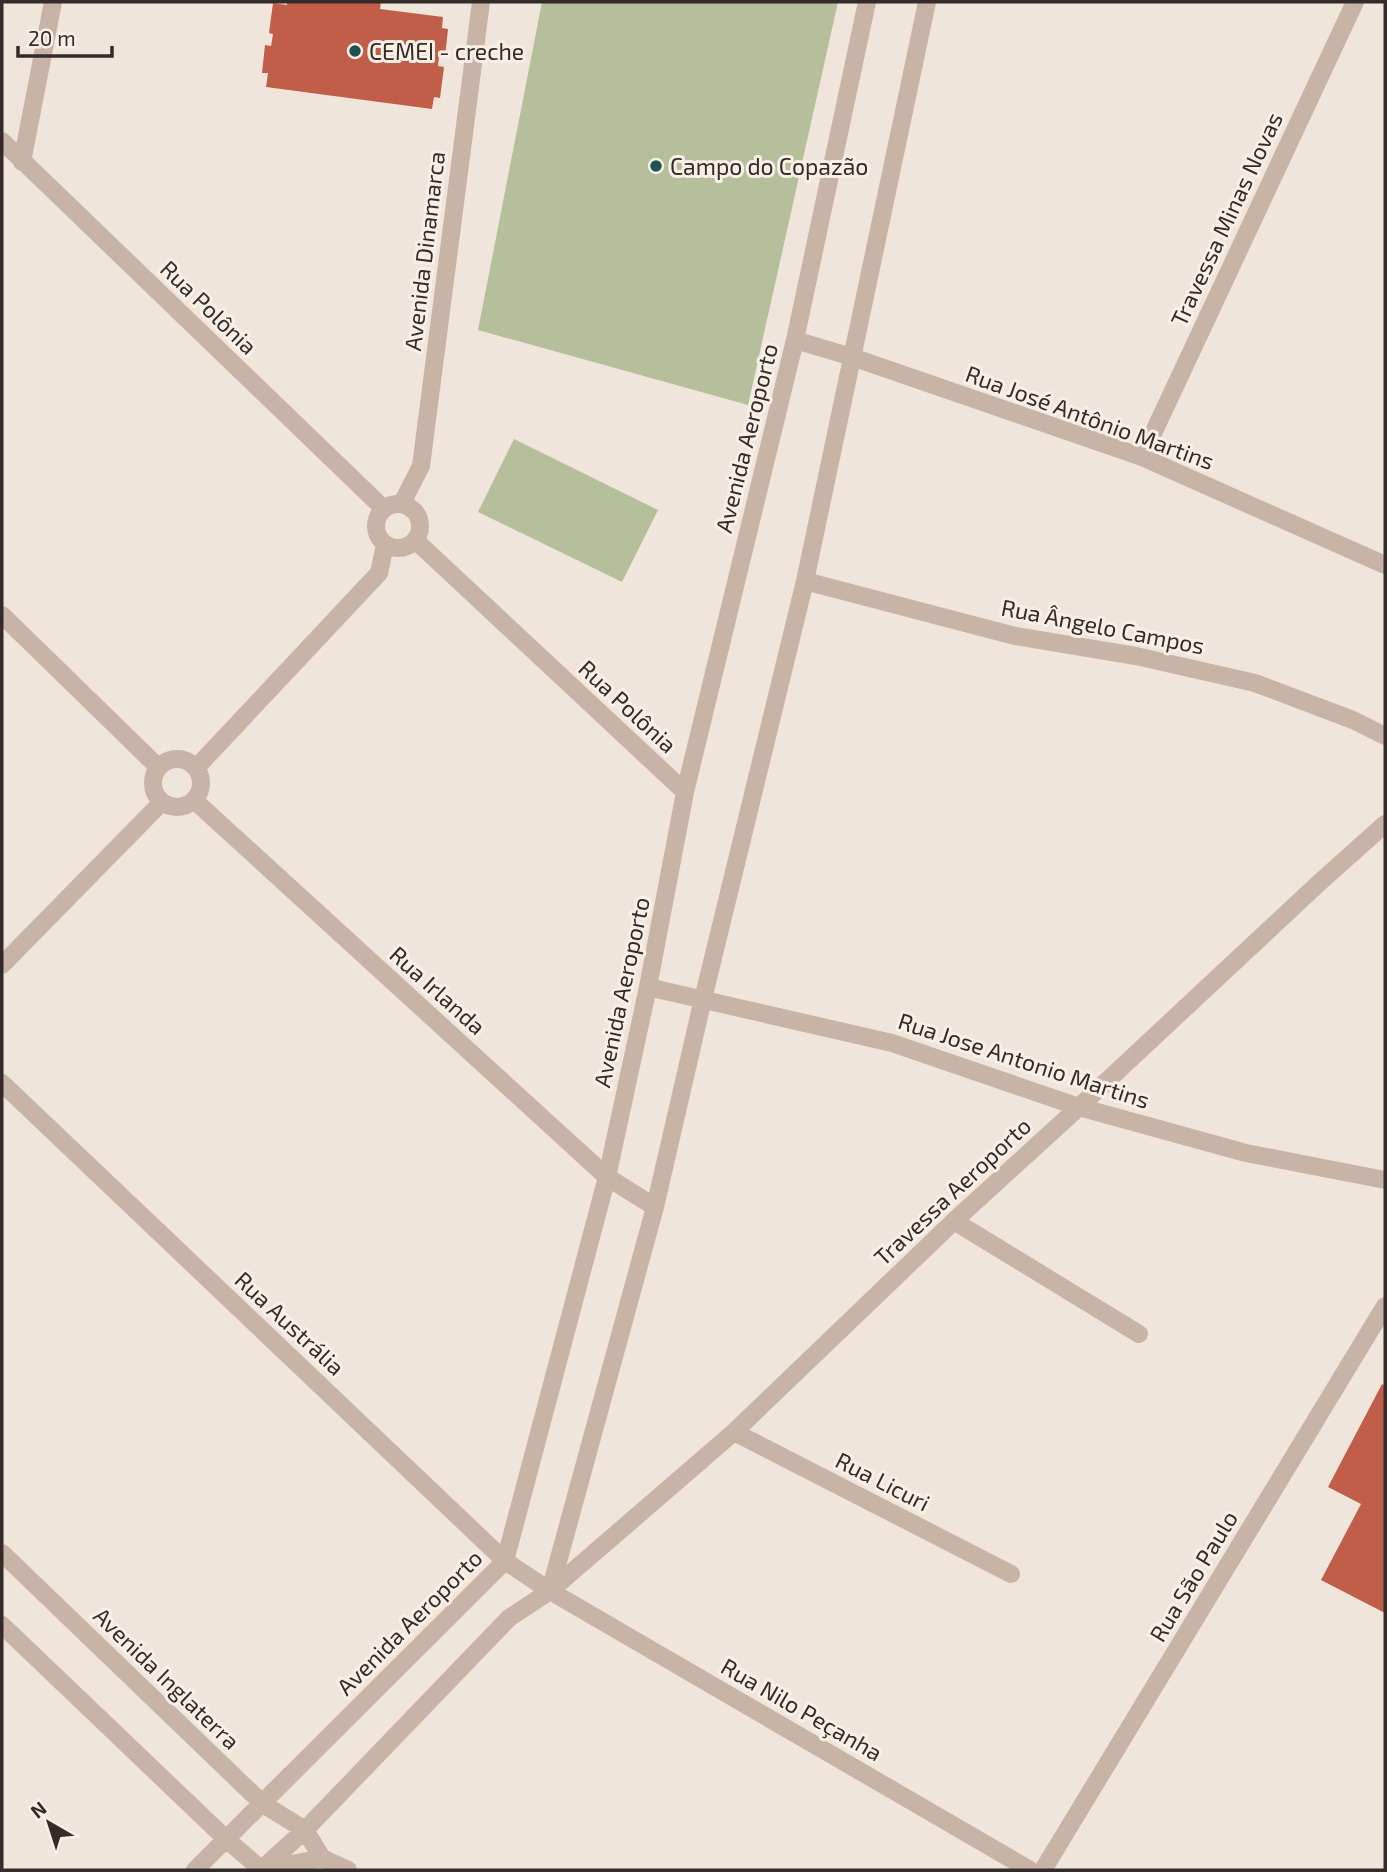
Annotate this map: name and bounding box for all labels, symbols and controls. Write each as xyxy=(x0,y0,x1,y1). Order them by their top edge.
scale bar xyxy=(18,14,112,58)
text: 20 m xyxy=(28,25,76,50)
place label: CEMEI - creche xyxy=(369,37,524,65)
marker: CEMEI - creche xyxy=(347,43,363,59)
street label: Travessa Minas Novas xyxy=(1164,108,1288,330)
street label: Avenida Dinamarca xyxy=(398,150,450,352)
place label: Campo do Copazão xyxy=(670,152,868,180)
marker: Campo do Copazão xyxy=(648,158,664,174)
street label: Rua Polônia xyxy=(155,254,263,360)
street label: Avenida Aeroporto xyxy=(709,341,783,535)
street label: Rua José Antônio Martins xyxy=(962,359,1218,475)
street label: Rua Ângelo Campos xyxy=(999,593,1207,659)
street label: Rua Polônia xyxy=(573,654,683,758)
street label: Avenida Aeroporto xyxy=(587,894,655,1090)
street label: Rua Irlanda xyxy=(384,940,492,1040)
street label: Rua Jose Antonio Martins xyxy=(895,1006,1153,1114)
street label: Travessa Aeroporto xyxy=(868,1111,1036,1271)
street label: Rua Austrália xyxy=(229,1265,351,1381)
street label: Rua Licuri xyxy=(831,1445,935,1517)
street label: Rua São Paulo xyxy=(1143,1505,1243,1647)
street label: Avenida Aeroporto xyxy=(331,1544,487,1700)
street label: Avenida Inglaterra xyxy=(88,1601,246,1755)
street label: Rua Nilo Peçanha xyxy=(716,1652,887,1767)
north arrow xyxy=(14,1788,84,1858)
text: N xyxy=(25,1796,51,1823)

